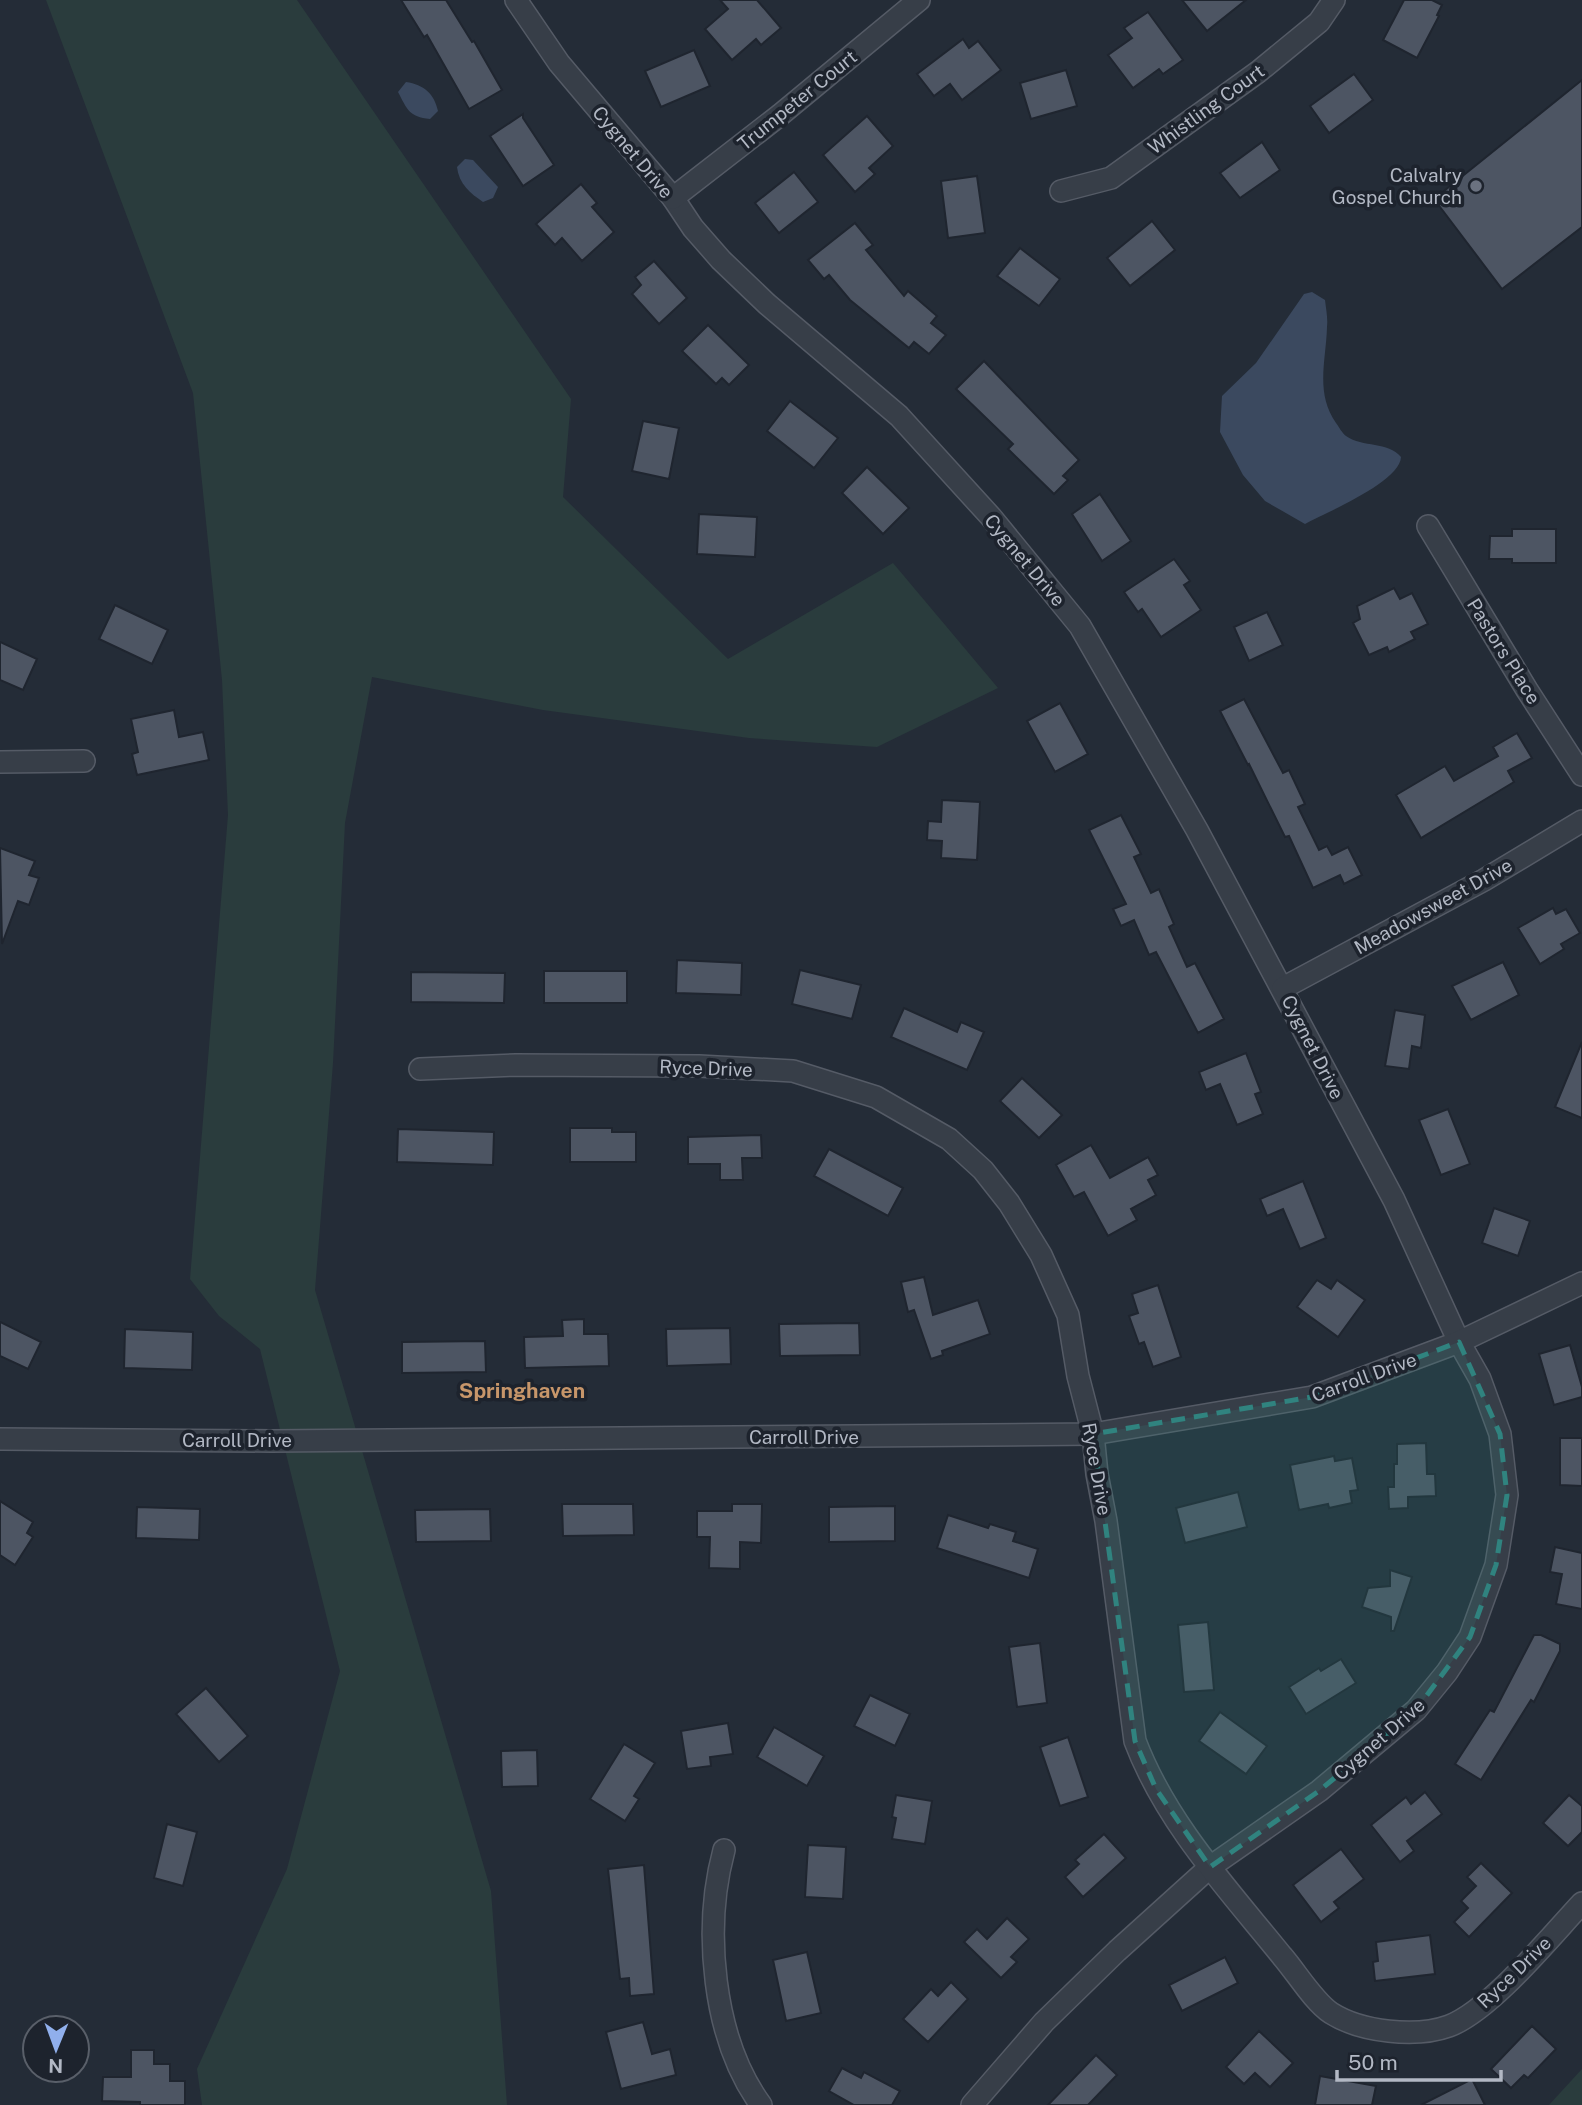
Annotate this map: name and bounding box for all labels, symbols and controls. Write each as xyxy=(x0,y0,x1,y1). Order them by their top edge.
street label: Trumpeter Court xyxy=(733,45,861,155)
street label: Whistling Court xyxy=(1144,60,1268,158)
street label: Cygnet Drive xyxy=(588,101,678,203)
place label: Calvalry Gospel Church xyxy=(1332,164,1462,208)
marker: Calvalry Gospel Church xyxy=(1468,178,1484,194)
street label: Cygnet Drive xyxy=(980,509,1070,611)
street label: Pastors Place xyxy=(1463,594,1545,708)
street label: Meadowsweet Drive xyxy=(1350,853,1516,959)
street label: Cygnet Drive xyxy=(1277,991,1349,1103)
street label: Ryce Drive xyxy=(659,1055,753,1081)
street label: Carroll Drive xyxy=(1308,1348,1420,1406)
district label: Springhaven xyxy=(459,1378,585,1403)
street label: Ryce Drive xyxy=(1078,1421,1116,1517)
street label: Carroll Drive xyxy=(749,1426,859,1448)
street label: Carroll Drive xyxy=(182,1429,292,1451)
street label: Cygnet Drive xyxy=(1329,1693,1429,1785)
street label: Ryce Drive xyxy=(1473,1932,1555,2012)
north arrow xyxy=(21,2014,91,2084)
scale bar xyxy=(1337,2038,1502,2082)
text: 50 m xyxy=(1348,2050,1398,2075)
text: N xyxy=(48,2055,63,2077)

